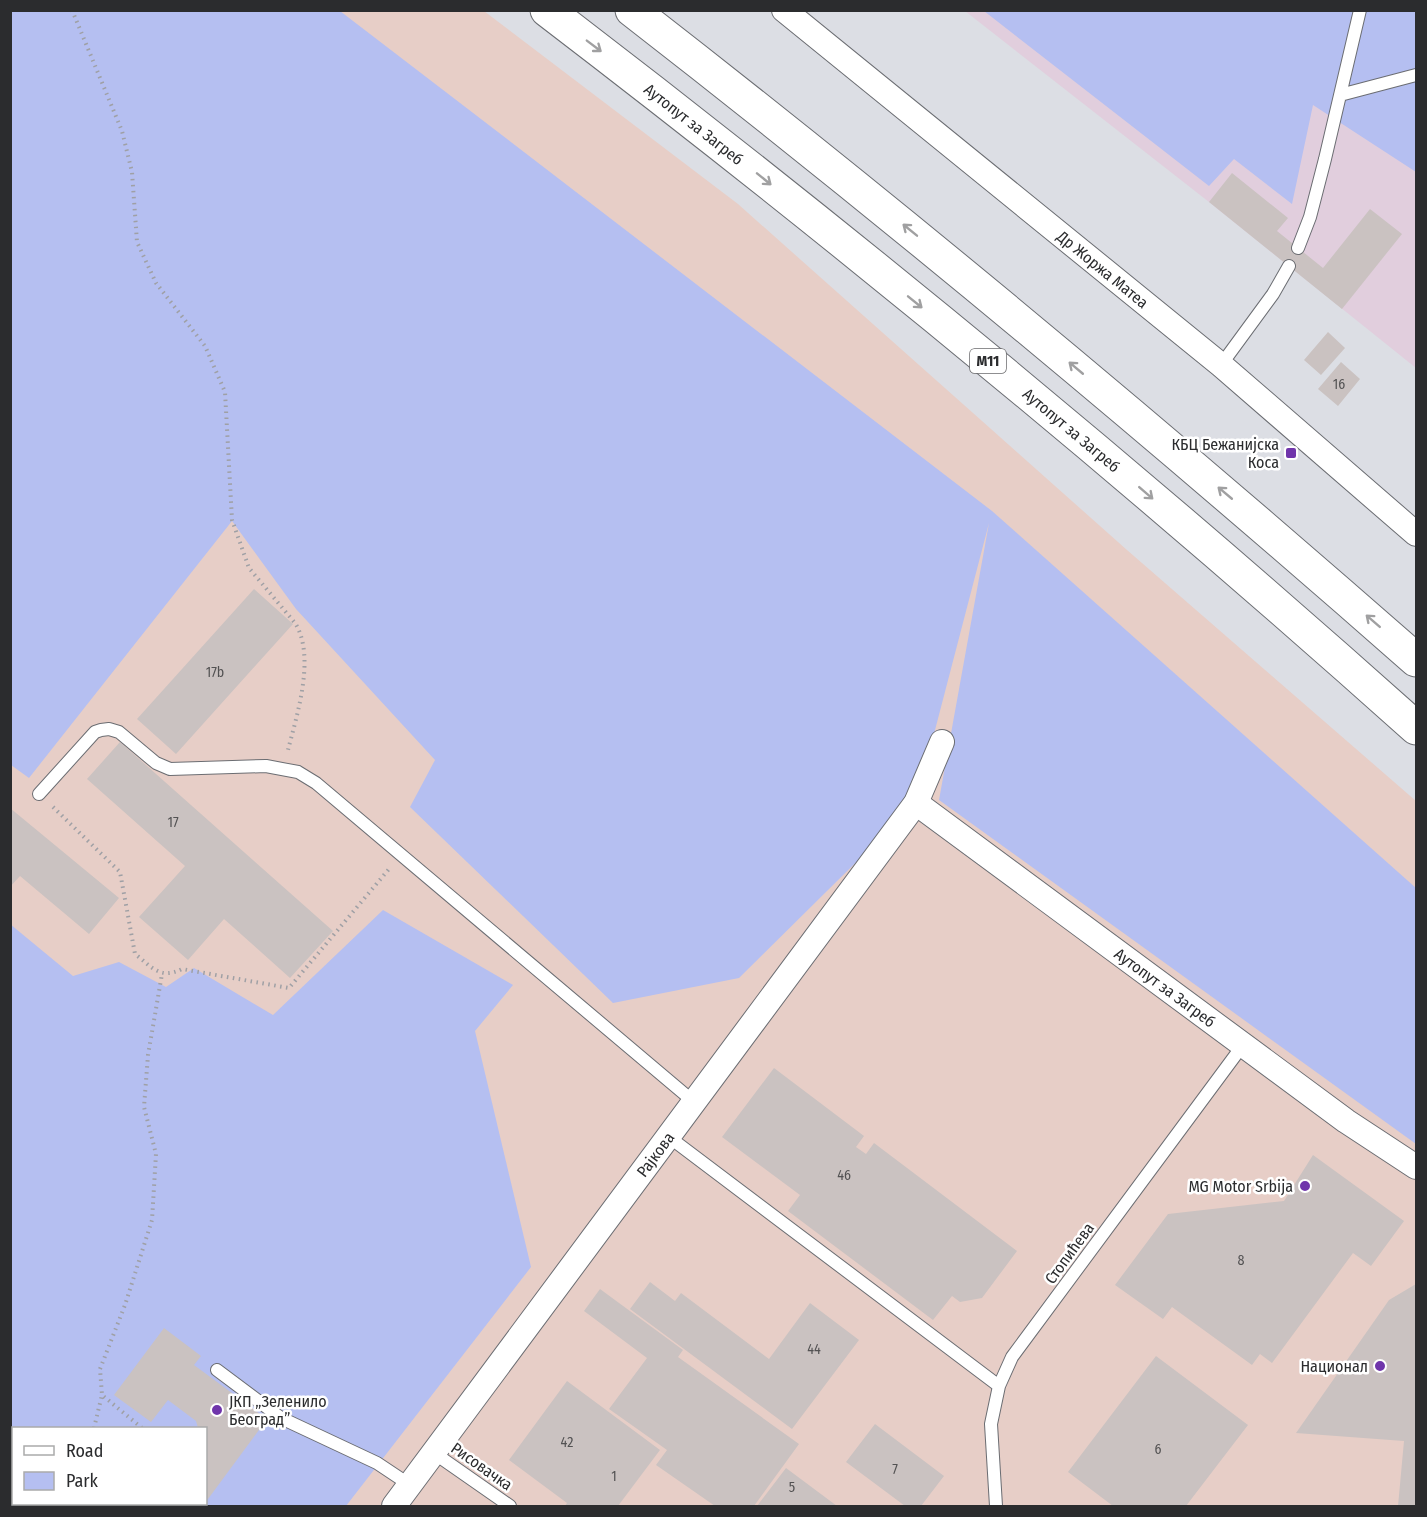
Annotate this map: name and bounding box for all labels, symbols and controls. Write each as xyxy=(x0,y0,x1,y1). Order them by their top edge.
one-way arrow xyxy=(585,40,601,52)
street label: Аутопут за Загреб xyxy=(640,80,747,169)
one-way arrow xyxy=(756,173,772,186)
one-way arrow xyxy=(902,224,918,237)
street label: Др Жоржа Матеа xyxy=(1052,226,1152,312)
one-way arrow xyxy=(907,295,923,308)
road number: M11 xyxy=(970,349,1006,373)
one-way arrow xyxy=(1069,361,1085,374)
house number: 16 xyxy=(1333,376,1345,393)
street label: Аутопут за Загреб xyxy=(1019,384,1124,476)
place label: КБЦ Бежанијска Коса xyxy=(1172,435,1279,472)
marker: КБЦ Бежанијска Коса xyxy=(1284,446,1298,460)
one-way arrow xyxy=(1138,486,1153,500)
one-way arrow xyxy=(1217,487,1233,500)
one-way arrow xyxy=(1365,614,1380,628)
house number: 17b xyxy=(206,664,224,681)
house number: 17 xyxy=(167,814,179,831)
street label: Аутопут за Загреб xyxy=(1111,944,1219,1031)
street label: Рајкова xyxy=(633,1128,678,1181)
house number: 46 xyxy=(837,1167,851,1184)
place label: MG Motor Srbija xyxy=(1188,1177,1293,1196)
marker: MG Motor Srbija xyxy=(1298,1179,1312,1193)
street label: Стопићева xyxy=(1041,1219,1098,1288)
house number: 8 xyxy=(1238,1252,1245,1269)
house number: 44 xyxy=(807,1341,821,1358)
place label: Национал xyxy=(1300,1357,1368,1376)
marker: Национал xyxy=(1373,1359,1387,1373)
place label: ЈКП „Зеленило Београд” xyxy=(229,1392,327,1429)
marker: ЈКП „Зеленило Београд” xyxy=(210,1403,224,1417)
legend xyxy=(12,1427,207,1505)
house number: 42 xyxy=(561,1434,573,1451)
street label: Рисовачка xyxy=(447,1438,516,1494)
text: Road xyxy=(66,1440,103,1462)
house number: 6 xyxy=(1155,1441,1162,1458)
house number: 7 xyxy=(892,1461,898,1478)
house number: 1 xyxy=(611,1468,617,1485)
text: Park xyxy=(66,1470,99,1492)
house number: 5 xyxy=(789,1479,795,1496)

